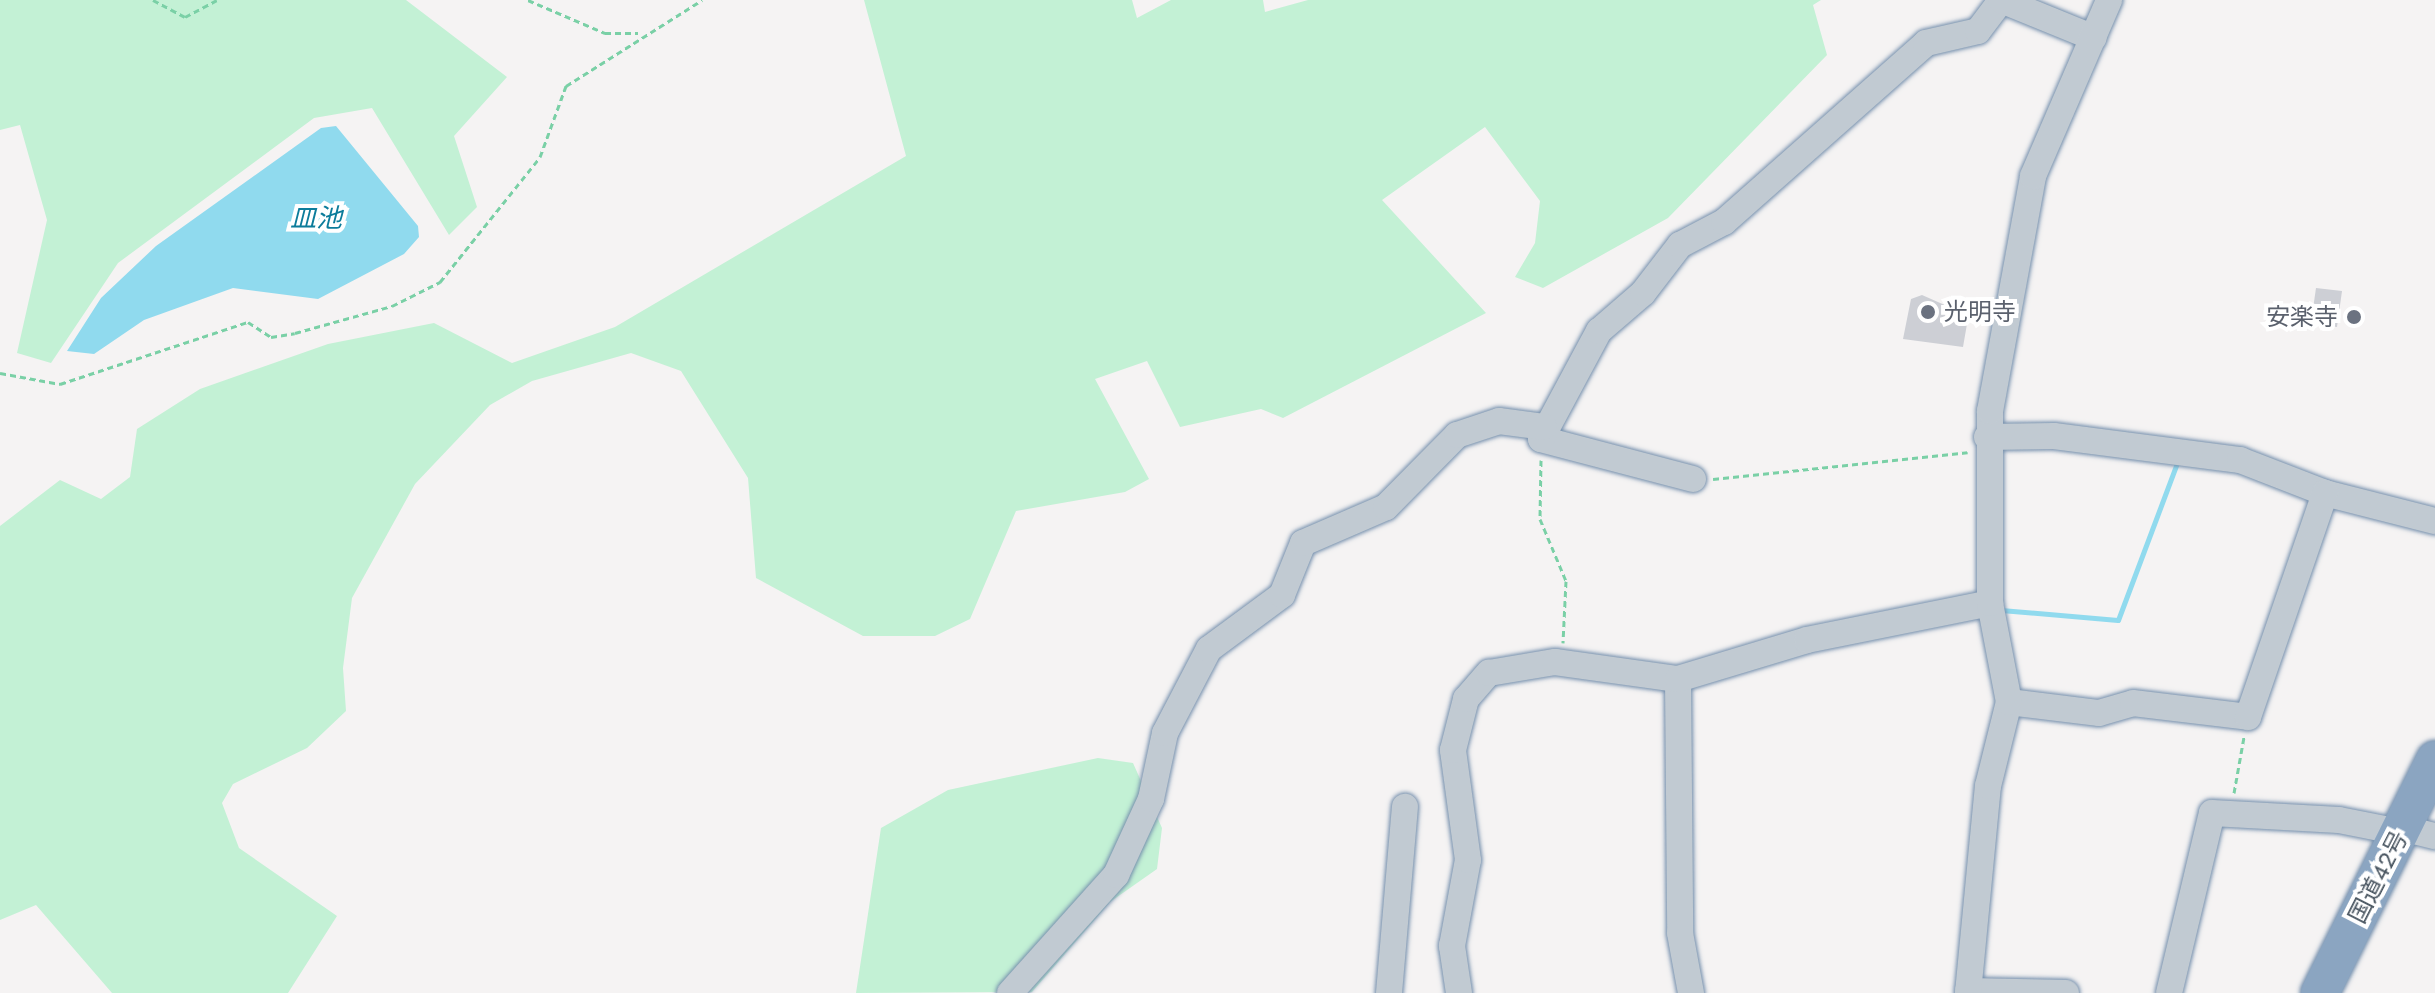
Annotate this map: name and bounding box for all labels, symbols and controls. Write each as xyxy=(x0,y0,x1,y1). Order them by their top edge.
water label: 皿池 xyxy=(290,203,342,235)
place label: 光明寺 xyxy=(1944,298,2016,326)
marker: 光明寺 xyxy=(1919,303,1937,321)
place label: 安楽寺 xyxy=(2266,303,2338,331)
marker: 安楽寺 xyxy=(2345,308,2363,326)
street label: 国道42号 xyxy=(2343,826,2413,928)

